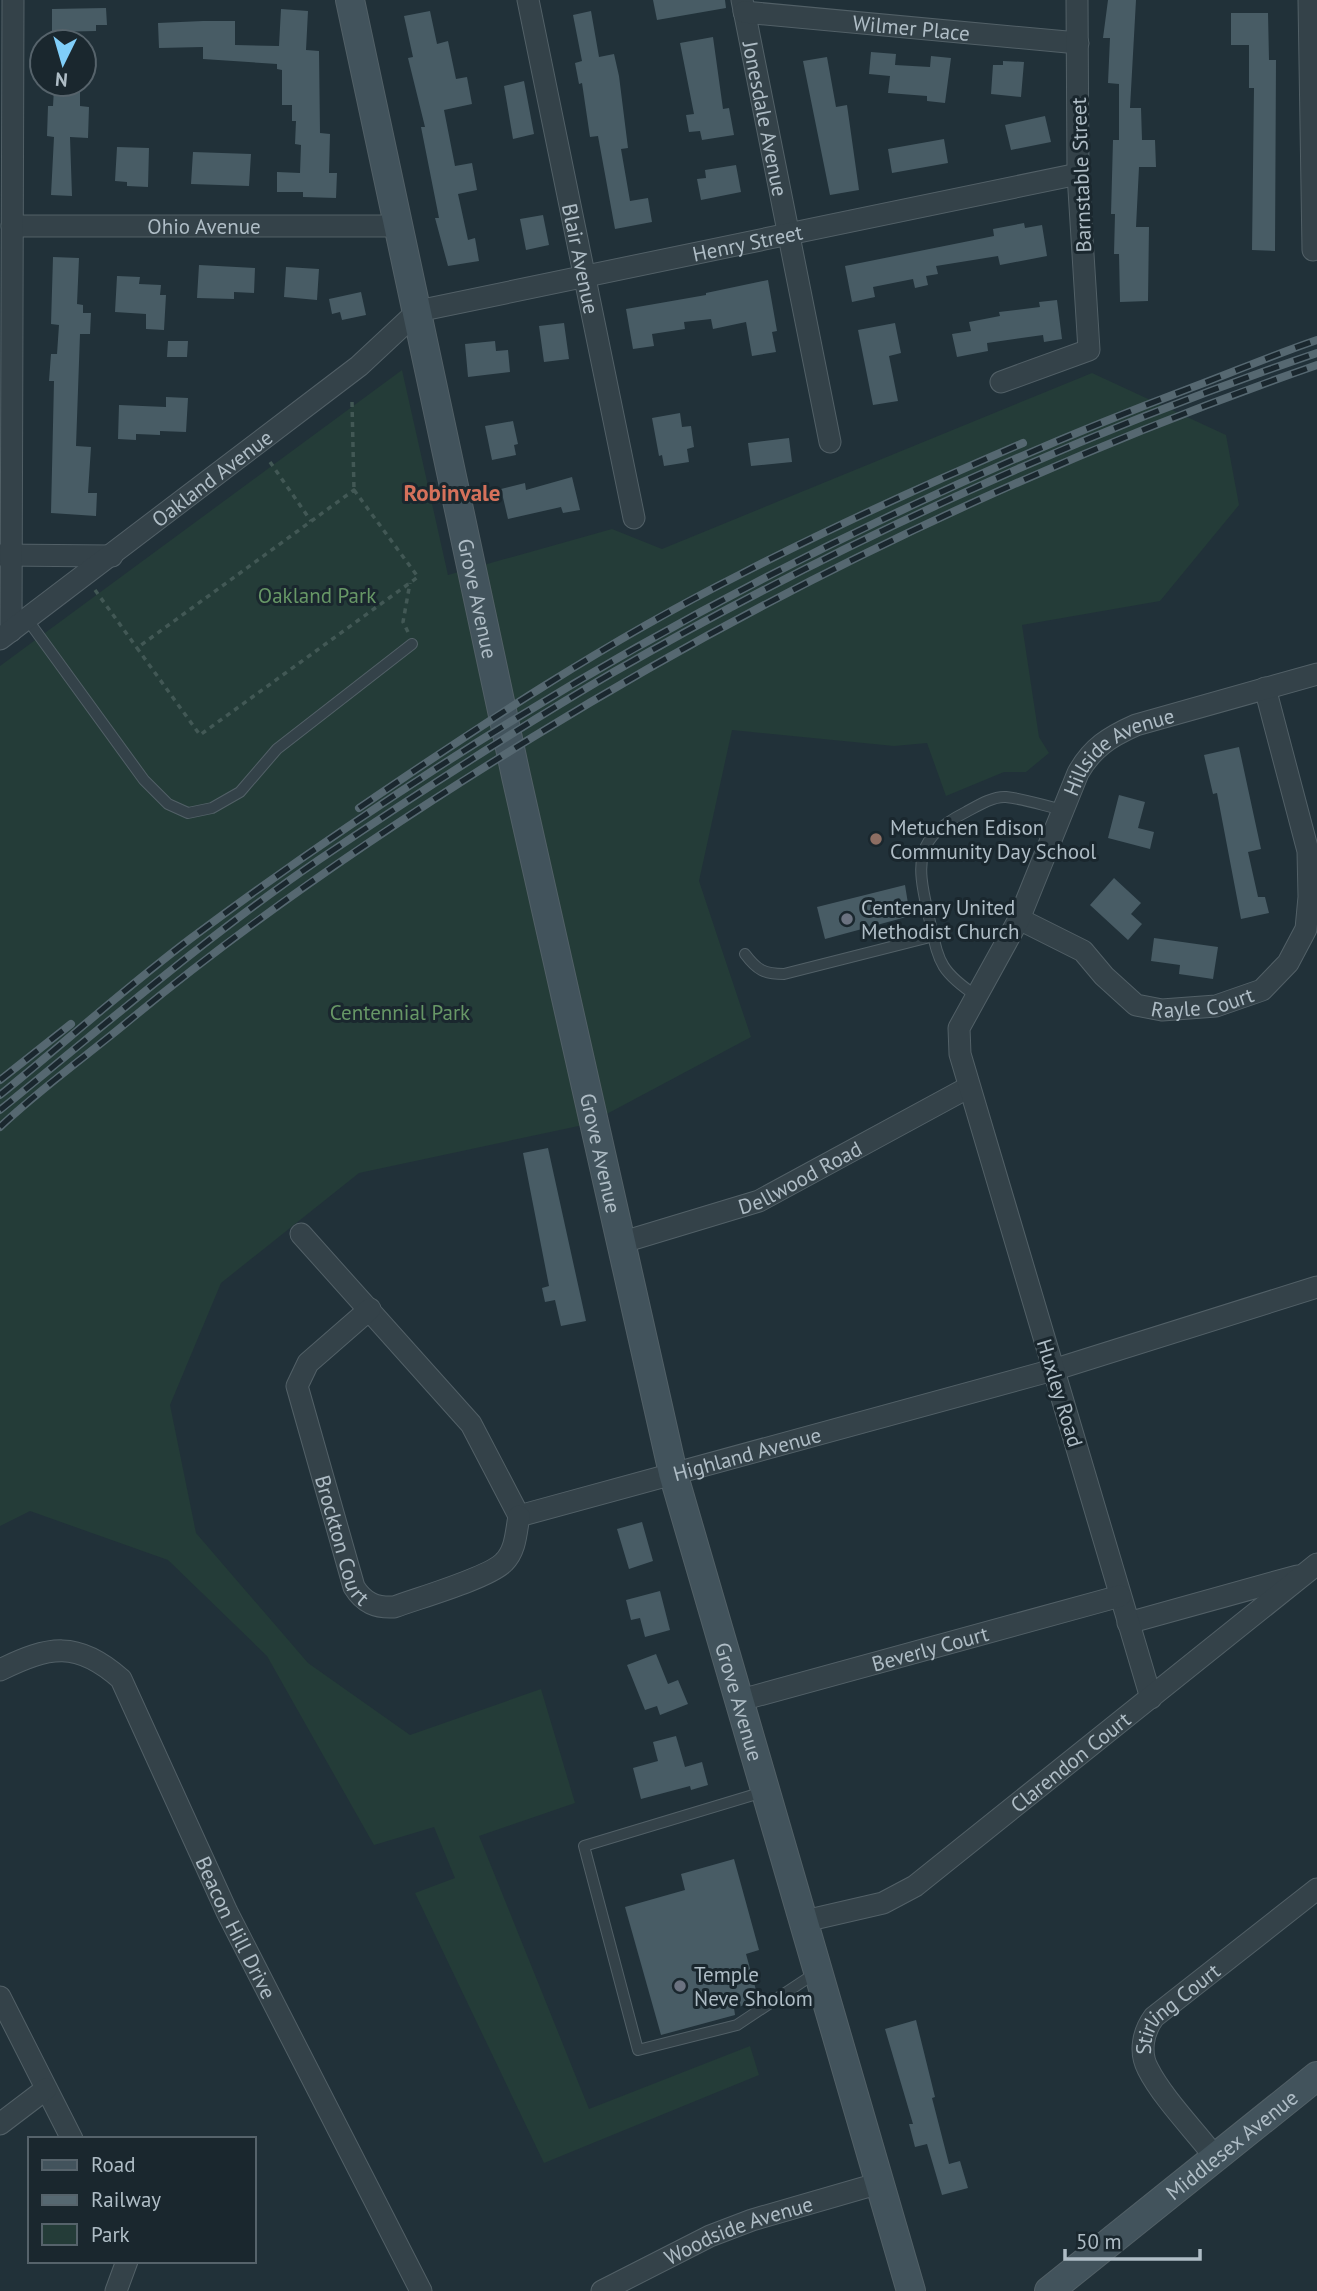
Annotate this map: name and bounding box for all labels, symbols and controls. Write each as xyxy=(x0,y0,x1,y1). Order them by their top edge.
street label: Wilmer Place xyxy=(851,9,971,46)
north arrow xyxy=(28,28,98,98)
street label: Jonesdale Avenue xyxy=(737,38,794,199)
text: N xyxy=(54,67,69,92)
street label: Barnstable Street xyxy=(1065,97,1097,253)
street label: Blair Avenue xyxy=(556,201,605,316)
street label: Ohio Avenue xyxy=(147,213,261,240)
street label: Henry Street xyxy=(690,218,805,267)
street label: Oakland Avenue xyxy=(146,423,278,533)
district label: Robinvale xyxy=(404,478,500,507)
street label: Grove Avenue xyxy=(452,536,504,661)
park label: Oakland Park xyxy=(258,582,376,609)
street label: Hillside Avenue xyxy=(1057,701,1177,800)
place label: Metuchen Edison Community Day School xyxy=(890,814,1096,865)
marker: Metuchen Edison Community Day School xyxy=(868,831,884,847)
place label: Centenary United Methodist Church xyxy=(861,894,1020,945)
marker: Centenary United Methodist Church xyxy=(839,911,855,927)
street label: Rayle Court xyxy=(1149,980,1257,1024)
park label: Centennial Park xyxy=(330,999,470,1026)
street label: Grove Avenue xyxy=(574,1090,628,1216)
street label: Dellwood Road xyxy=(735,1134,866,1220)
street label: Huxley Road xyxy=(1031,1336,1089,1450)
street label: Highland Avenue xyxy=(670,1421,824,1487)
street label: Brockton Court xyxy=(309,1472,375,1611)
street label: Beverly Court xyxy=(869,1619,991,1677)
street label: Grove Avenue xyxy=(709,1639,770,1764)
street label: Clarendon Court xyxy=(1005,1705,1136,1818)
street label: Beacon Hill Drive xyxy=(190,1852,283,2003)
street label: Stirling Court xyxy=(1130,1957,1225,2055)
place label: Temple Neve Sholom xyxy=(694,1961,813,2012)
marker: Temple Neve Sholom xyxy=(672,1978,688,1994)
street label: Middlesex Avenue xyxy=(1160,2084,1303,2206)
legend xyxy=(28,2137,256,2263)
text: Road xyxy=(91,2151,135,2178)
text: Railway xyxy=(91,2186,161,2213)
street label: Woodside Avenue xyxy=(659,2190,816,2271)
scale bar xyxy=(1065,2218,1200,2262)
text: Park xyxy=(91,2221,130,2248)
text: 50 m xyxy=(1076,2228,1122,2255)

